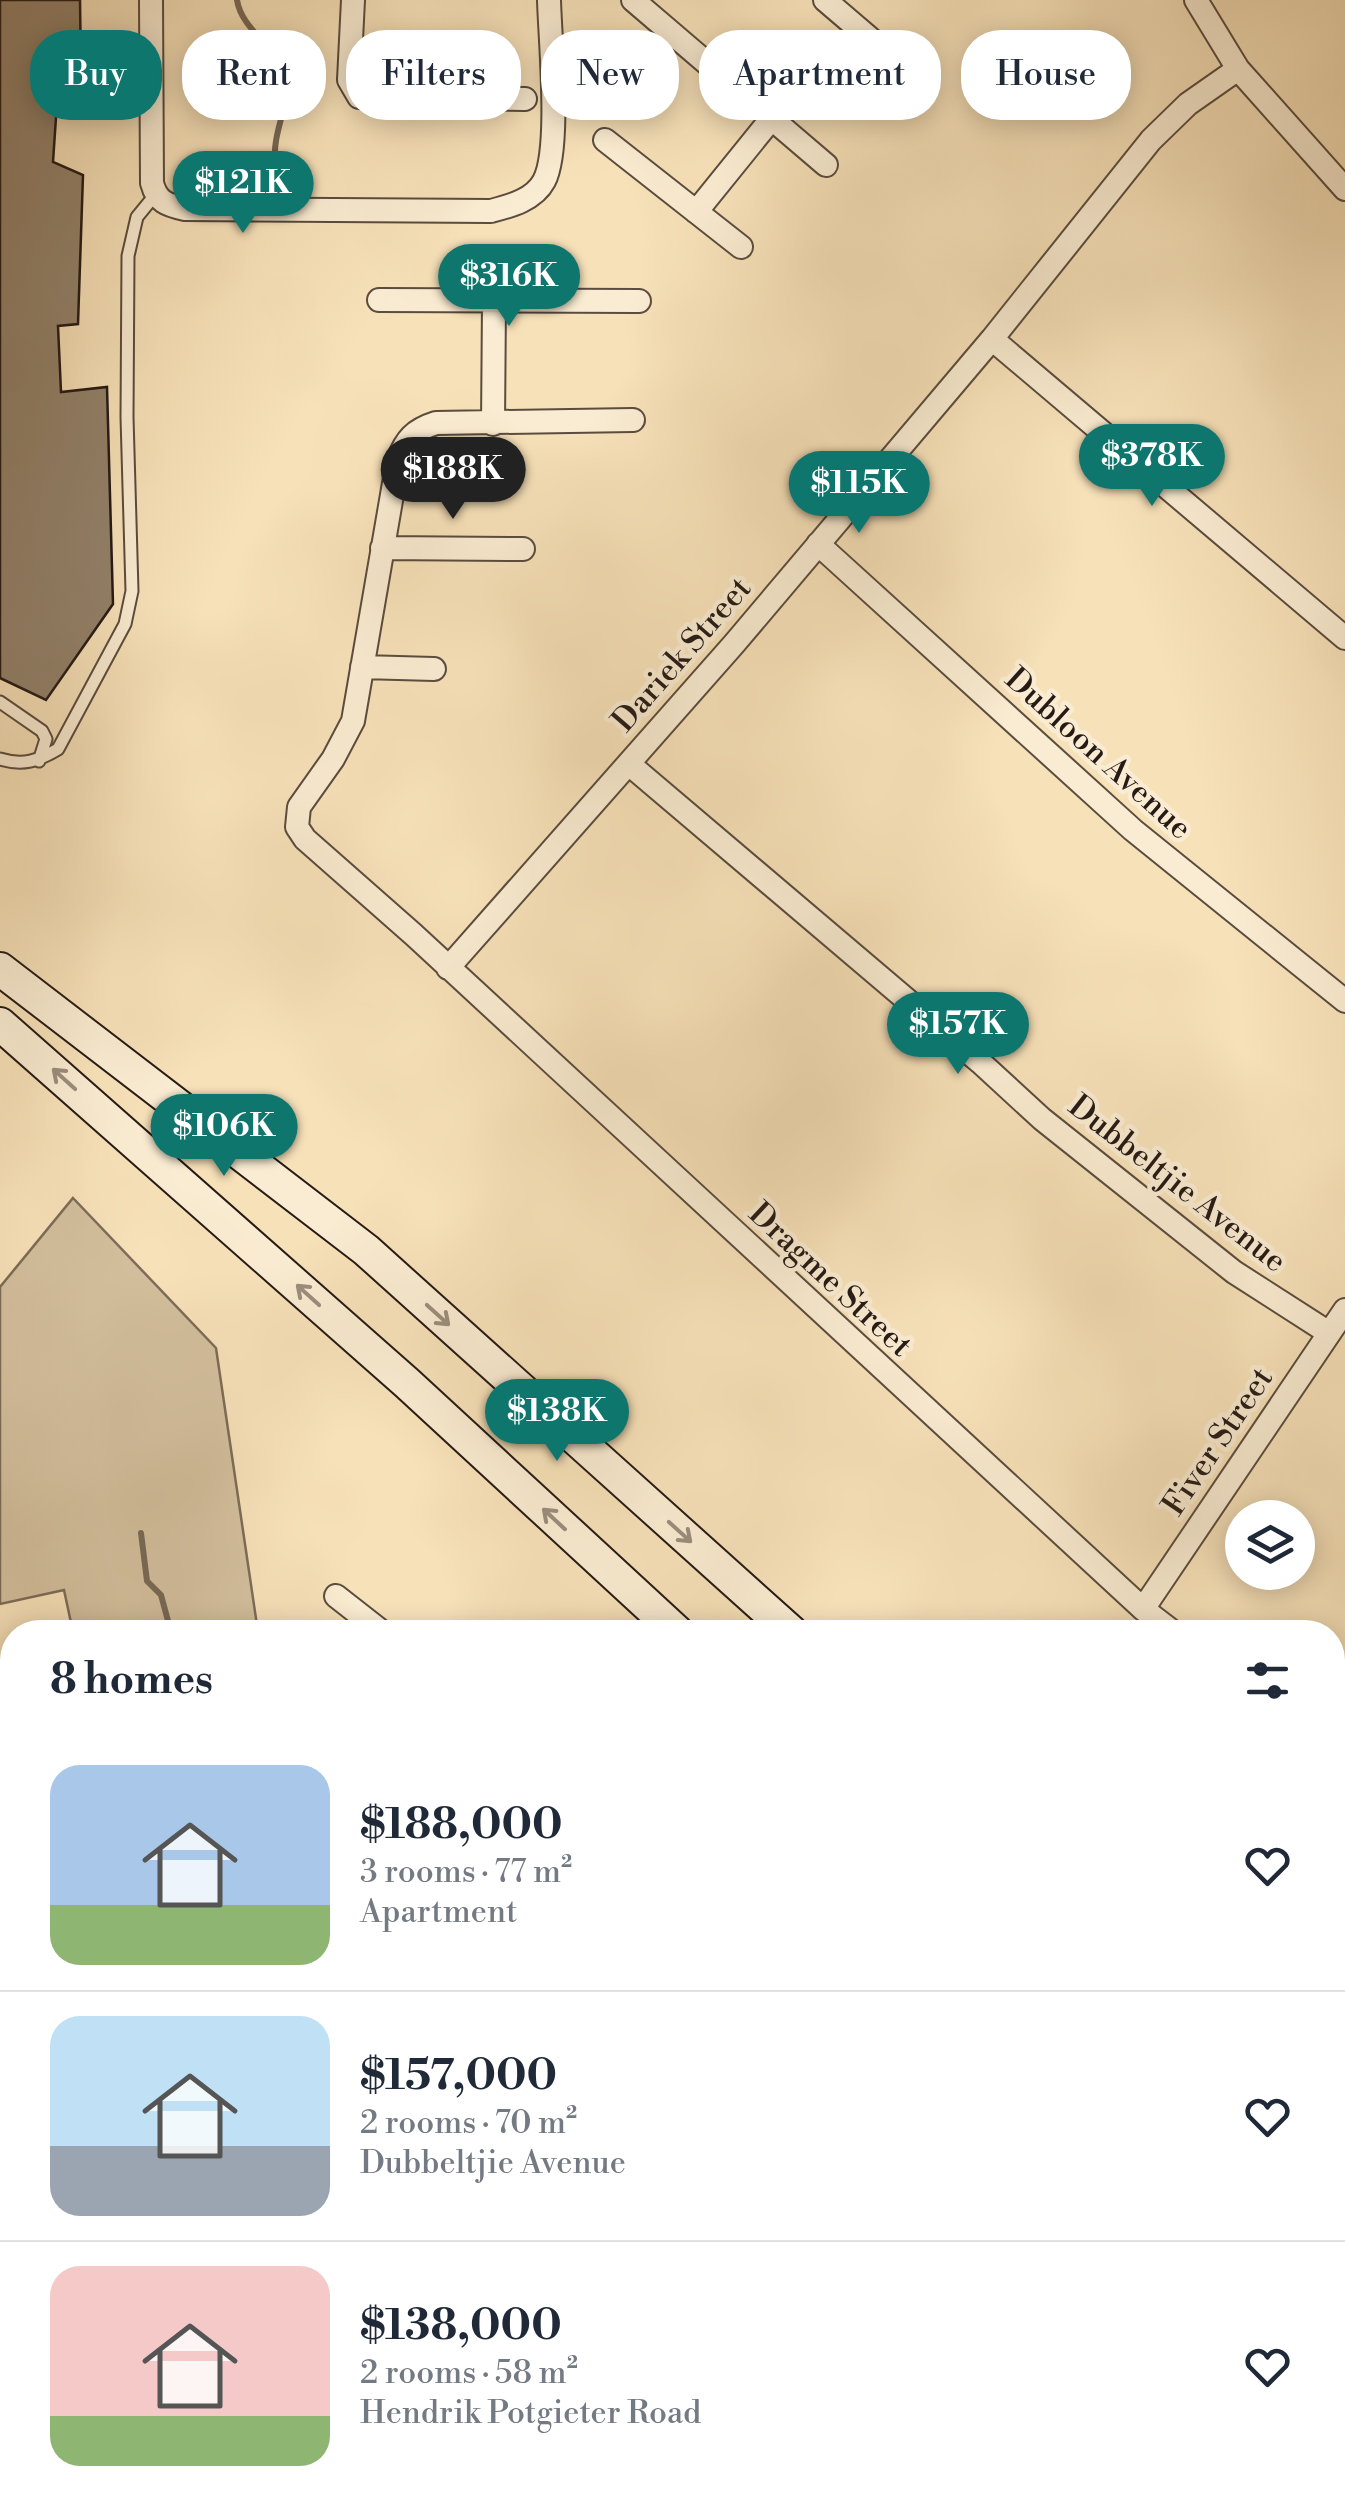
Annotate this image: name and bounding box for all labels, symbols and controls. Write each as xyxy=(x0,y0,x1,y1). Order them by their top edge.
chip: Buy xyxy=(30,30,162,120)
chip: Rent xyxy=(182,30,326,120)
chip: Filters xyxy=(346,30,521,120)
chip: New xyxy=(541,30,679,120)
chip: Apartment xyxy=(699,30,941,120)
chip: House xyxy=(961,30,1131,120)
pin: $121K xyxy=(173,151,313,236)
text: $121K xyxy=(195,163,291,203)
pin: $316K xyxy=(439,244,579,329)
text: $316K xyxy=(460,256,558,296)
pin: $378K xyxy=(1082,424,1222,509)
text: $378K xyxy=(1101,436,1203,476)
pin: $188K xyxy=(383,437,523,522)
text: $188K xyxy=(403,449,503,489)
pin: $115K xyxy=(789,451,929,536)
text: $115K xyxy=(811,463,907,503)
street label: Dariek Street xyxy=(604,569,760,740)
street label: Dubloon Avenue xyxy=(997,659,1200,848)
pin: $157K xyxy=(888,992,1028,1077)
text: $157K xyxy=(909,1004,1007,1044)
one-way arrow xyxy=(52,1069,78,1091)
street label: Dubbeltjie Avenue xyxy=(1060,1086,1294,1281)
pin: $106K xyxy=(154,1094,294,1179)
text: $106K xyxy=(173,1106,275,1146)
street label: Dragme Street xyxy=(740,1194,920,1366)
one-way arrow xyxy=(295,1284,321,1306)
one-way arrow xyxy=(425,1303,450,1326)
street label: Fiver Street xyxy=(1154,1360,1282,1523)
pin: $138K xyxy=(487,1379,627,1464)
text: $138K xyxy=(507,1391,607,1431)
map controls xyxy=(1225,1500,1315,1590)
button: layers xyxy=(1225,1500,1315,1590)
one-way arrow xyxy=(542,1508,567,1531)
one-way arrow xyxy=(667,1521,692,1544)
icon: filters xyxy=(1240,1653,1295,1708)
text: 8 homes xyxy=(50,1654,213,1707)
text: $188,000 xyxy=(360,1799,562,1852)
icon: home xyxy=(130,1805,250,1925)
icon: heart xyxy=(1240,1838,1295,1893)
text: 3 rooms · 77 m² xyxy=(360,1852,572,1892)
text: Apartment xyxy=(360,1892,517,1932)
text: $157,000 xyxy=(360,2050,557,2103)
icon: home xyxy=(130,2056,250,2176)
icon: heart xyxy=(1240,2089,1295,2144)
text: 2 rooms · 70 m² xyxy=(360,2103,577,2143)
text: Dubbeltjie Avenue xyxy=(360,2143,626,2183)
text: $138,000 xyxy=(360,2300,562,2353)
icon: home xyxy=(130,2306,250,2426)
icon: heart xyxy=(1240,2339,1295,2394)
text: 2 rooms · 58 m² xyxy=(360,2353,578,2393)
text: Hendrik Potgieter Road xyxy=(360,2393,701,2433)

